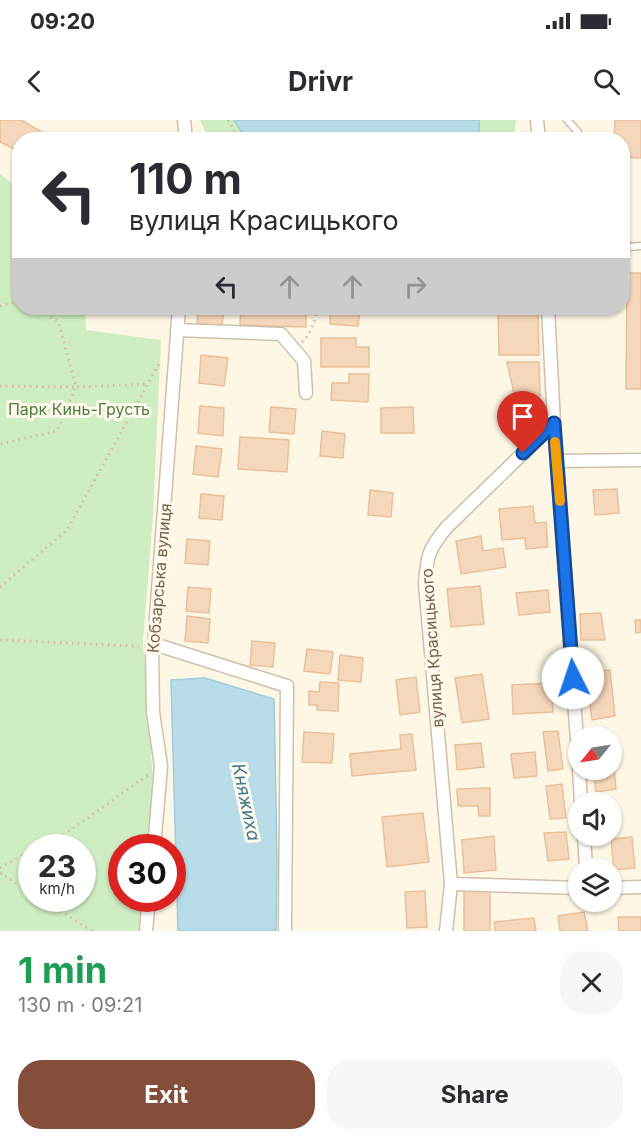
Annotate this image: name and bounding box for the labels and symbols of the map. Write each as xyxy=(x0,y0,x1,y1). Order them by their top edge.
pin xyxy=(497,391,548,453)
park label: Парк Кинь-Грусть xyxy=(8,399,150,419)
street label: Кобзарська вулиця xyxy=(142,502,176,654)
street label: вулиця Красицького xyxy=(416,568,448,728)
position arrow xyxy=(541,646,605,710)
north arrow xyxy=(568,726,622,780)
water label: Княжиха xyxy=(228,761,265,843)
speed limit sign: 30 xyxy=(108,834,186,912)

